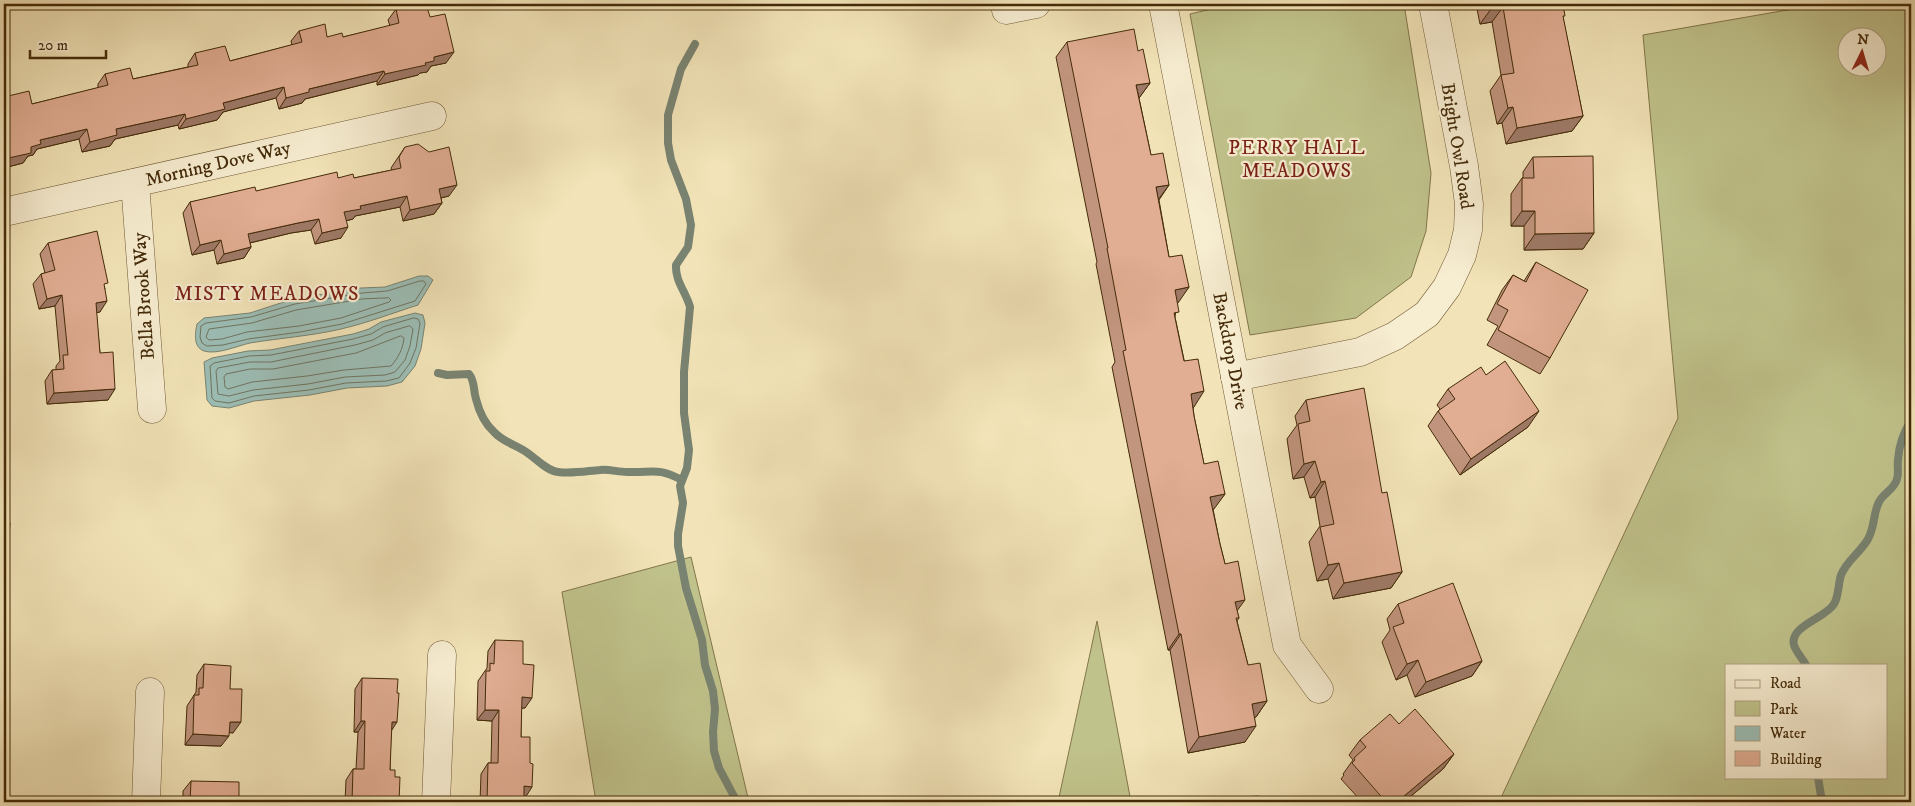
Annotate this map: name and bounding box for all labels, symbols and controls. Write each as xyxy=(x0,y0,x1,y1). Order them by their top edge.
scale bar xyxy=(30,28,106,60)
north arrow xyxy=(1838,28,1888,78)
text: N xyxy=(1857,31,1870,50)
text: 20 m xyxy=(38,36,68,55)
street label: Bright Owl Road xyxy=(1436,81,1478,211)
street label: Morning Dove Way xyxy=(143,136,294,192)
district label: PERRY HALL MEADOWS xyxy=(1228,136,1366,184)
street label: Bella Brook Way xyxy=(128,231,160,360)
district label: MISTY MEADOWS xyxy=(175,282,359,307)
street label: Backdrop Drive xyxy=(1207,290,1253,412)
legend xyxy=(1725,664,1888,778)
text: Road xyxy=(1770,674,1802,693)
text: Park xyxy=(1770,700,1799,719)
text: Water xyxy=(1769,724,1806,743)
text: Building xyxy=(1770,750,1822,769)

